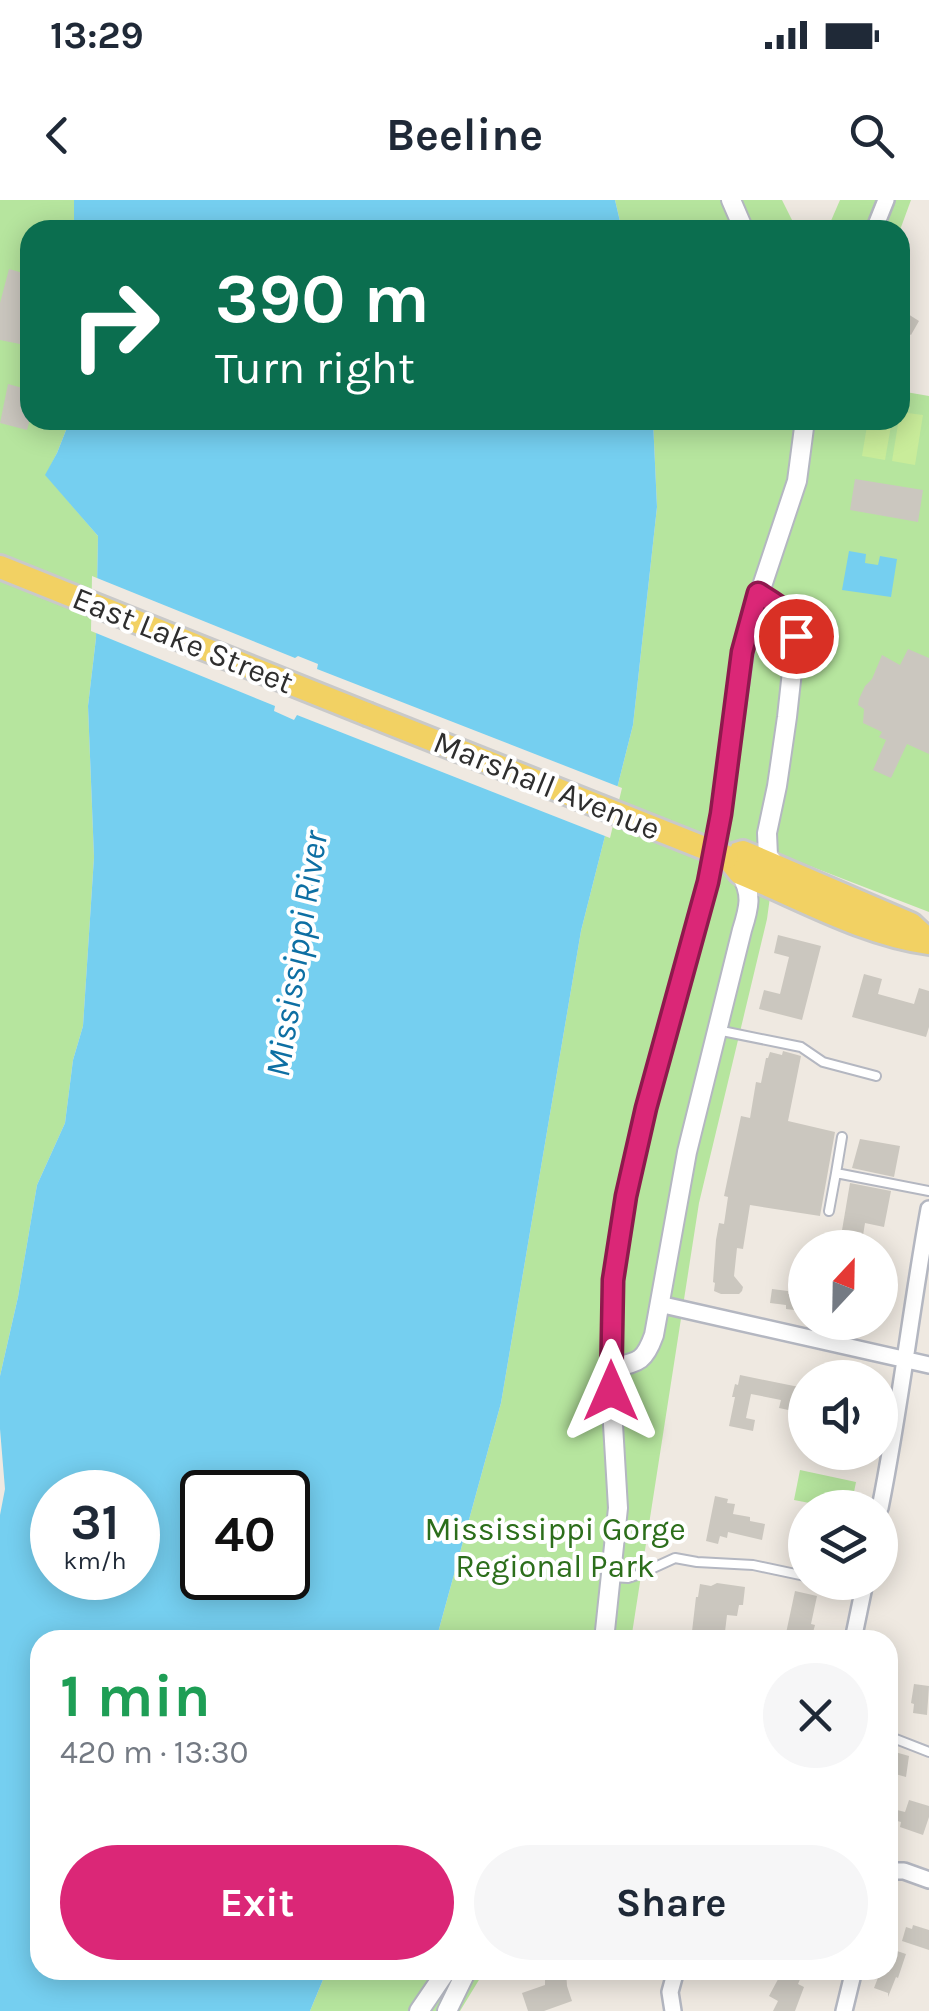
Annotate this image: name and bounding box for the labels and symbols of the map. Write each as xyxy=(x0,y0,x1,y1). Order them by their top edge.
street label: East Lake Street xyxy=(67,579,298,702)
pin xyxy=(754,594,839,679)
street label: Marshall Avenue xyxy=(428,723,665,848)
water label: Mississippi River xyxy=(257,827,336,1080)
north arrow xyxy=(788,1230,898,1340)
position arrow xyxy=(559,1339,663,1443)
speed limit sign: 40 xyxy=(180,1470,310,1600)
park label: Mississippi Gorge Regional Park xyxy=(424,1511,686,1585)

